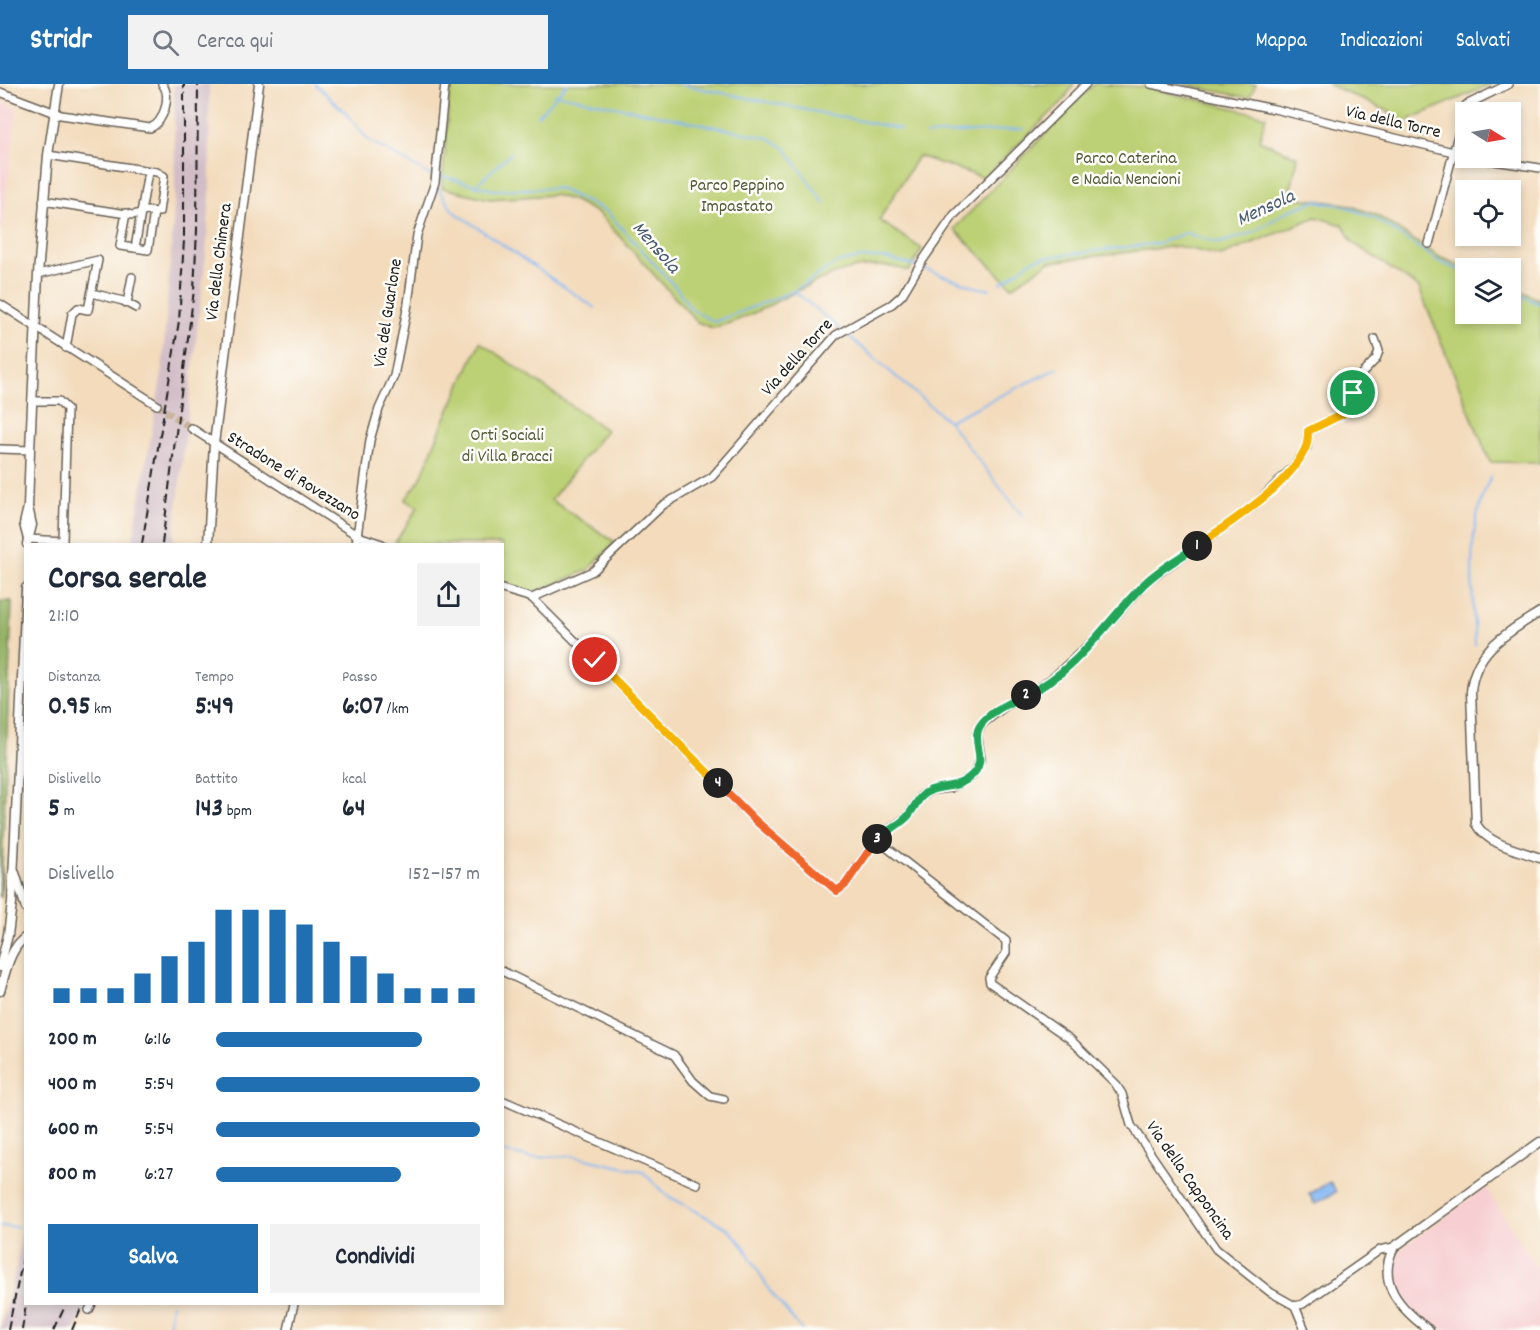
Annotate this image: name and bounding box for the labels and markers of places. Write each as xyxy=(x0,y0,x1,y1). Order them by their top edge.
pin xyxy=(1327,367,1378,418)
pin: 1 xyxy=(1182,531,1212,561)
pin xyxy=(569,634,620,685)
pin: 2 xyxy=(1011,680,1041,710)
pin: 4 xyxy=(703,768,733,798)
pin: 3 xyxy=(862,824,892,854)

